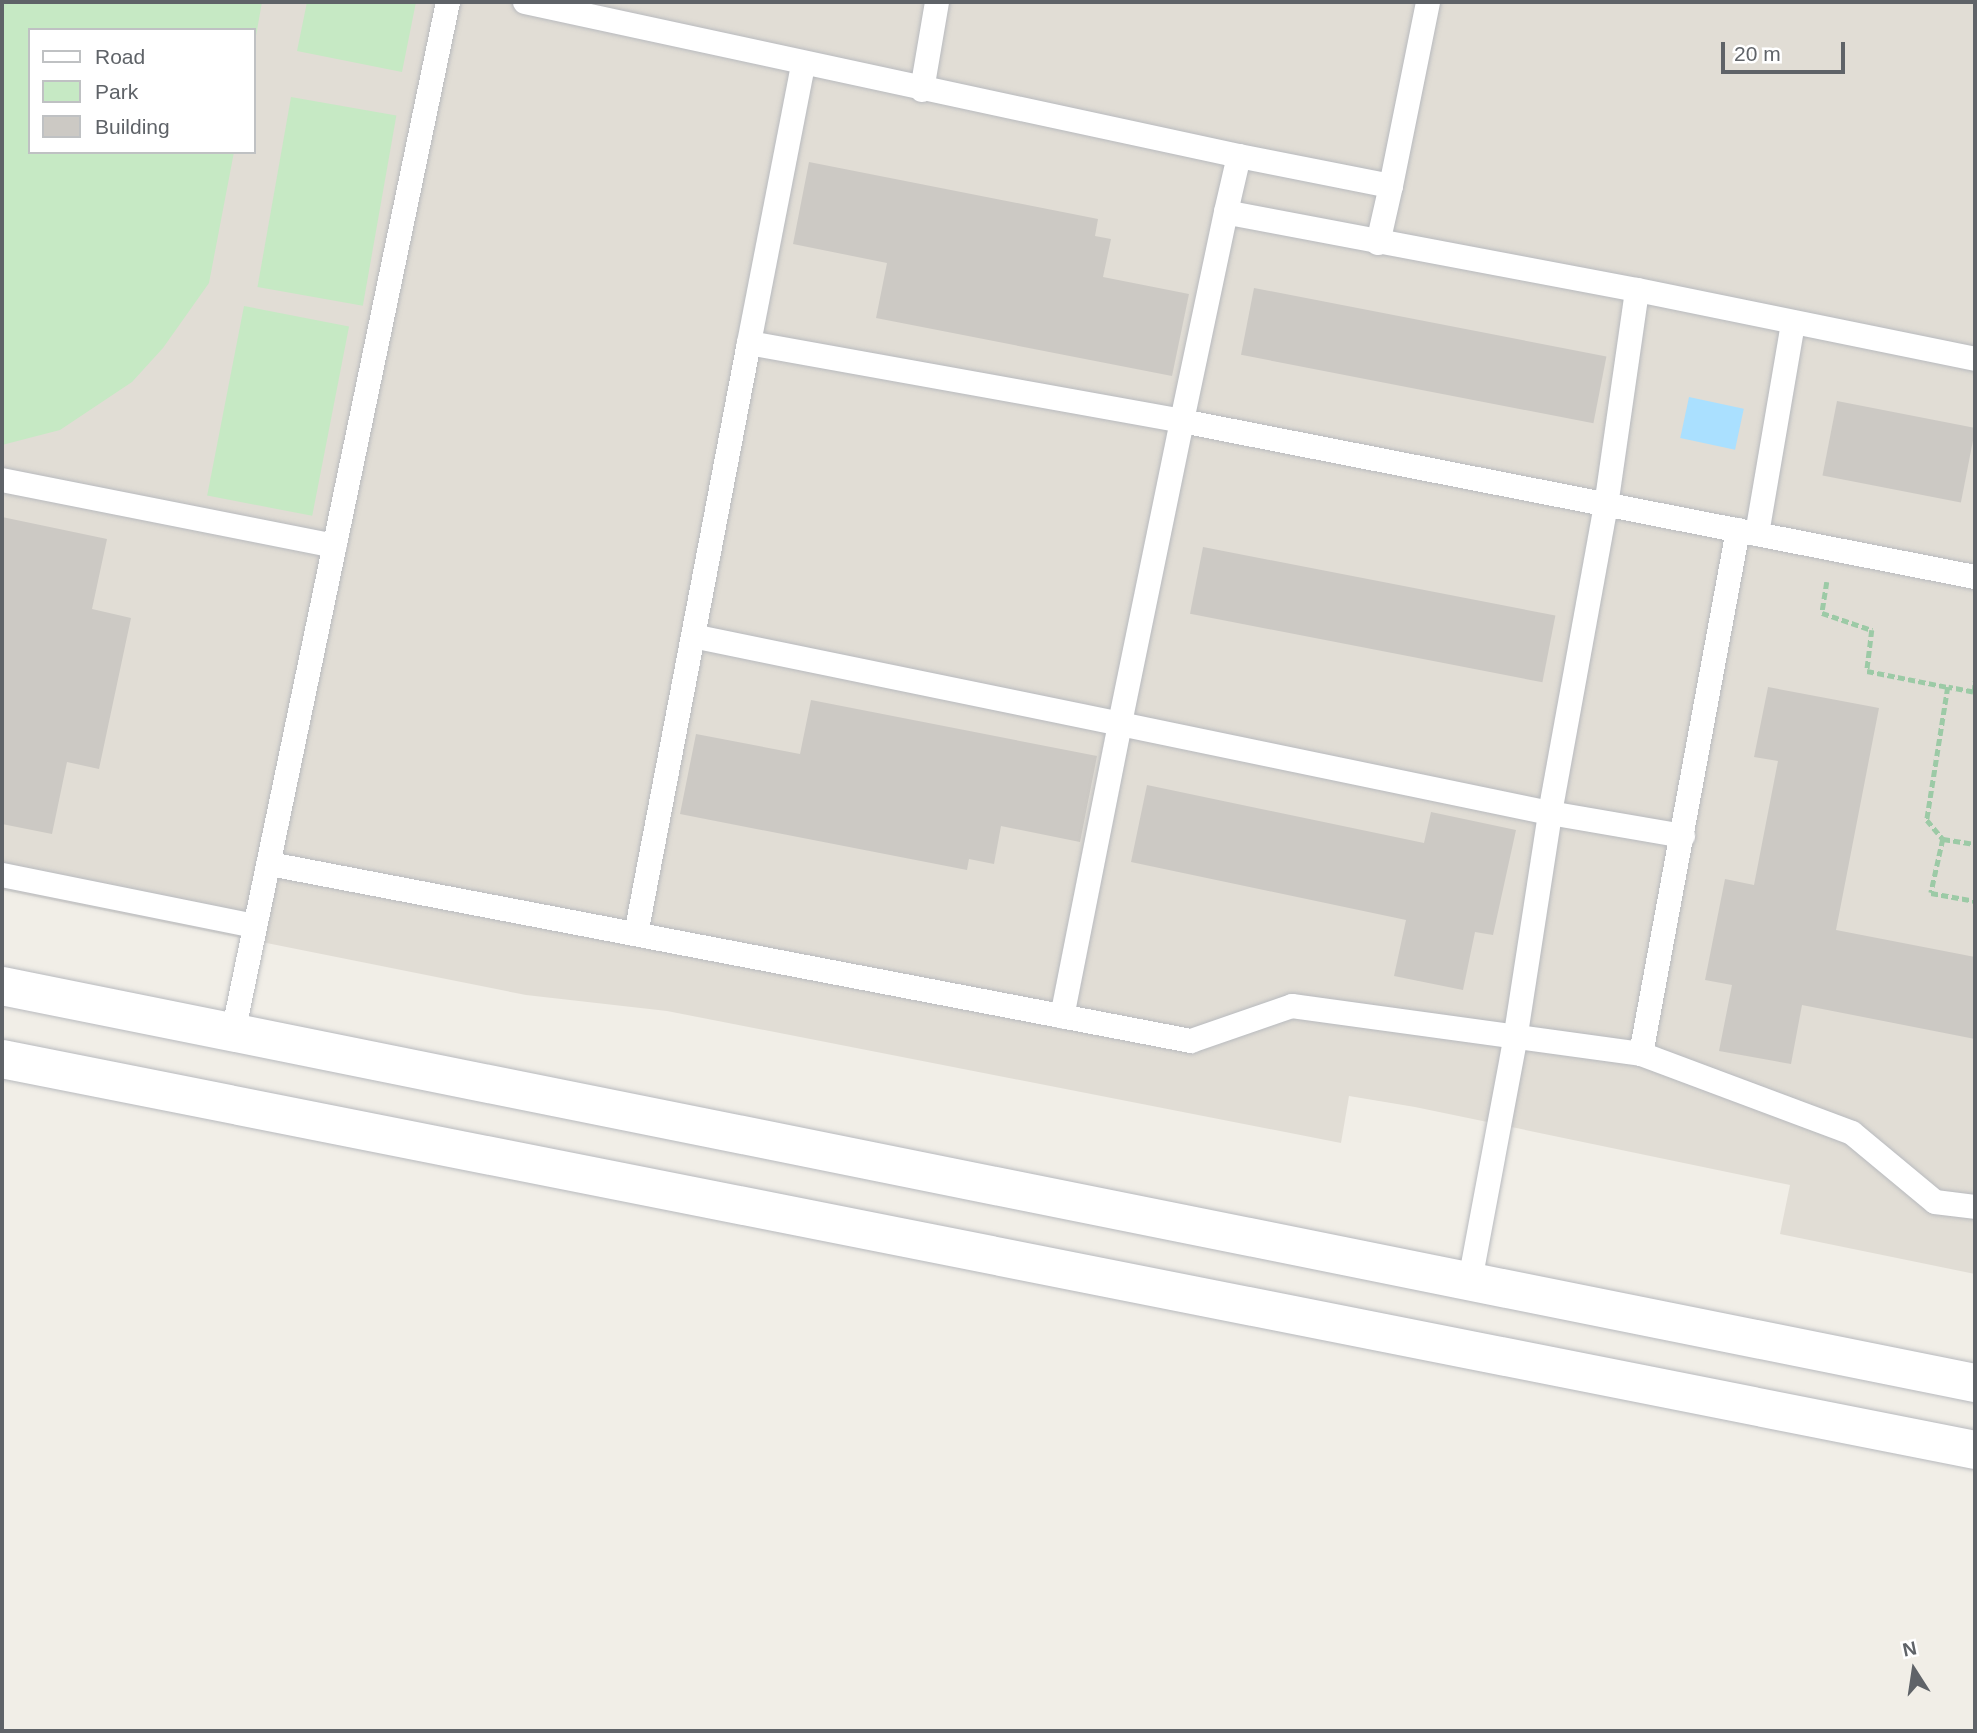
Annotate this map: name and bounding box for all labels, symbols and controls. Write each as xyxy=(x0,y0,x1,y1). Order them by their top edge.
legend xyxy=(28,28,256,154)
scale bar xyxy=(1725,28,1849,72)
text: 20 m xyxy=(1734,42,1781,65)
text: Road xyxy=(95,45,145,68)
text: Park xyxy=(95,80,138,103)
text: Building xyxy=(95,115,170,138)
north arrow xyxy=(1879,1635,1949,1705)
text: N xyxy=(1901,1637,1918,1661)

